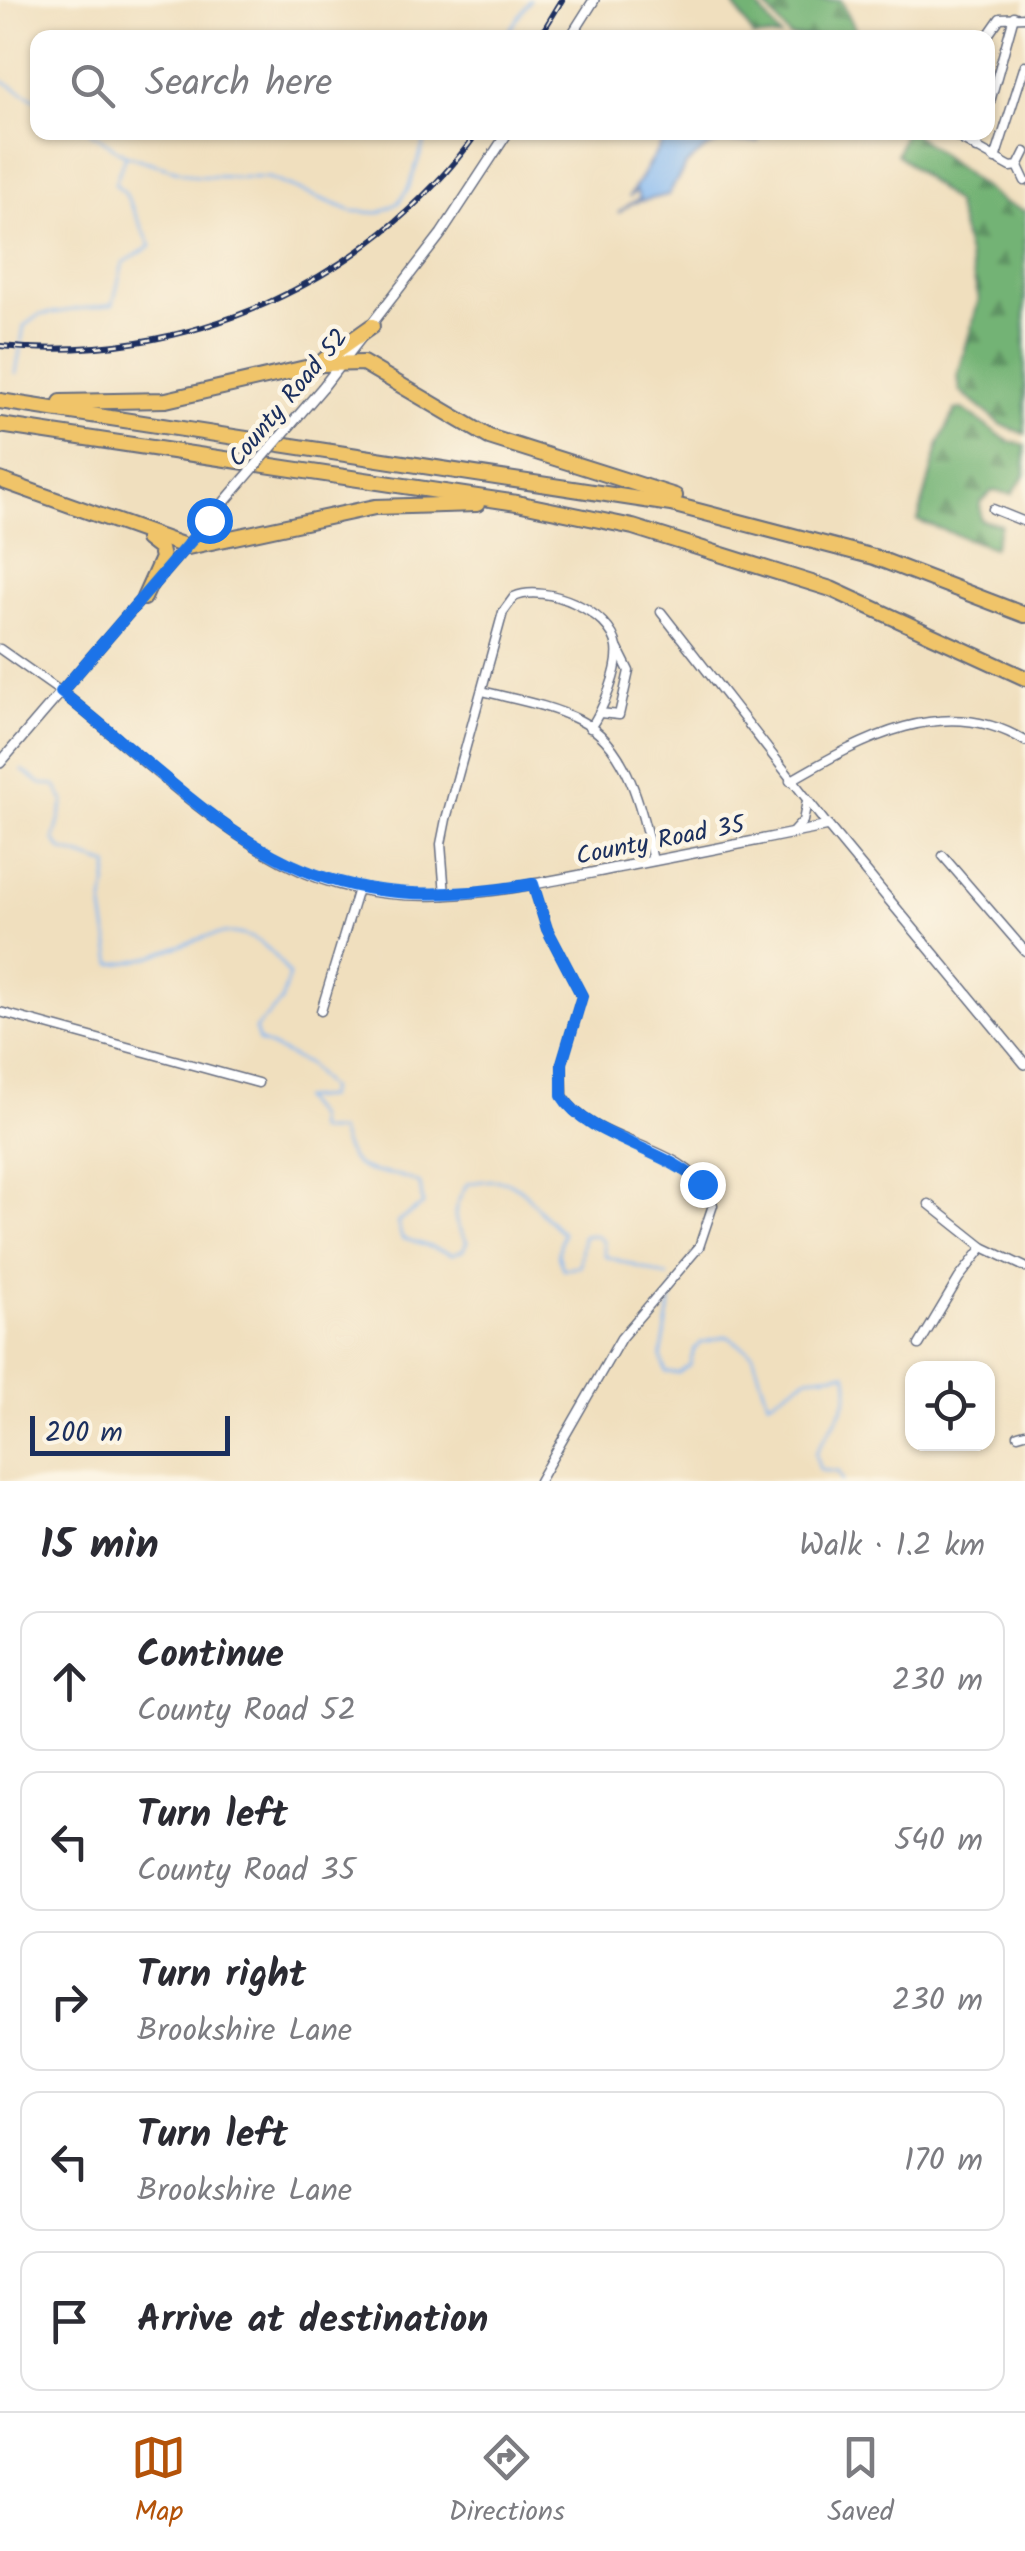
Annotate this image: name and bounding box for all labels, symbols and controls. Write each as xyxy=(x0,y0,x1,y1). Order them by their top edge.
search box xyxy=(30,30,995,140)
text: Search here xyxy=(145,55,332,115)
icon: search xyxy=(65,58,120,113)
street label: County Road 52 xyxy=(218,320,359,477)
route start xyxy=(187,498,233,544)
street label: County Road 35 xyxy=(573,805,750,877)
route end xyxy=(680,1162,726,1208)
map controls xyxy=(905,1361,995,1451)
button: locate xyxy=(905,1361,995,1451)
scale bar xyxy=(30,1411,230,1456)
text: 200 m xyxy=(45,1411,123,1456)
text: 15 min xyxy=(40,1513,159,1580)
text: Walk · 1.2 km xyxy=(799,1521,985,1572)
text: Continue xyxy=(137,1626,284,1686)
icon: ahead xyxy=(42,1654,97,1709)
text: 230 m xyxy=(892,1656,983,1707)
text: County Road 52 xyxy=(137,1686,356,1737)
text: Turn left xyxy=(137,1786,288,1846)
icon: left xyxy=(42,1814,97,1869)
text: 540 m xyxy=(894,1816,983,1867)
text: County Road 35 xyxy=(137,1846,356,1897)
text: Turn right xyxy=(137,1946,306,2006)
icon: right xyxy=(42,1974,97,2029)
text: 230 m xyxy=(892,1976,983,2027)
text: Brookshire Lane xyxy=(137,2006,352,2057)
text: Turn left xyxy=(137,2106,288,2166)
icon: left xyxy=(42,2134,97,2189)
text: 170 m xyxy=(904,2136,983,2187)
text: Brookshire Lane xyxy=(137,2166,352,2217)
text: Arrive at destination xyxy=(137,2291,488,2351)
icon: arrive xyxy=(42,2294,97,2349)
tab: Map xyxy=(131,2430,186,2535)
tab: Directions xyxy=(449,2430,565,2535)
tab: Saved xyxy=(827,2430,894,2535)

